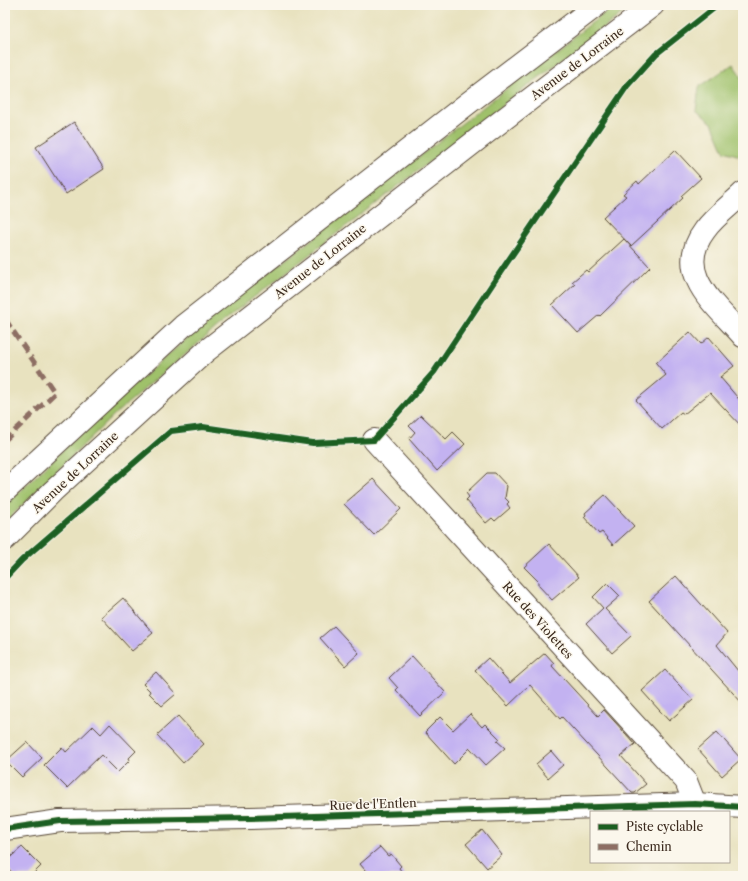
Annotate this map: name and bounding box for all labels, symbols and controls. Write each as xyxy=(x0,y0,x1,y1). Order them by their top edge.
street label: Avenue de Lorraine xyxy=(527,23,627,103)
street label: Avenue de Lorraine xyxy=(270,220,369,302)
street label: Avenue de Lorraine xyxy=(28,428,121,517)
street label: Rue des Violettes xyxy=(499,578,577,662)
street label: Rue de l'Entlen xyxy=(329,795,417,813)
legend xyxy=(590,811,730,863)
text: Piste cyclable xyxy=(626,819,703,834)
text: Chemin xyxy=(626,839,672,854)

